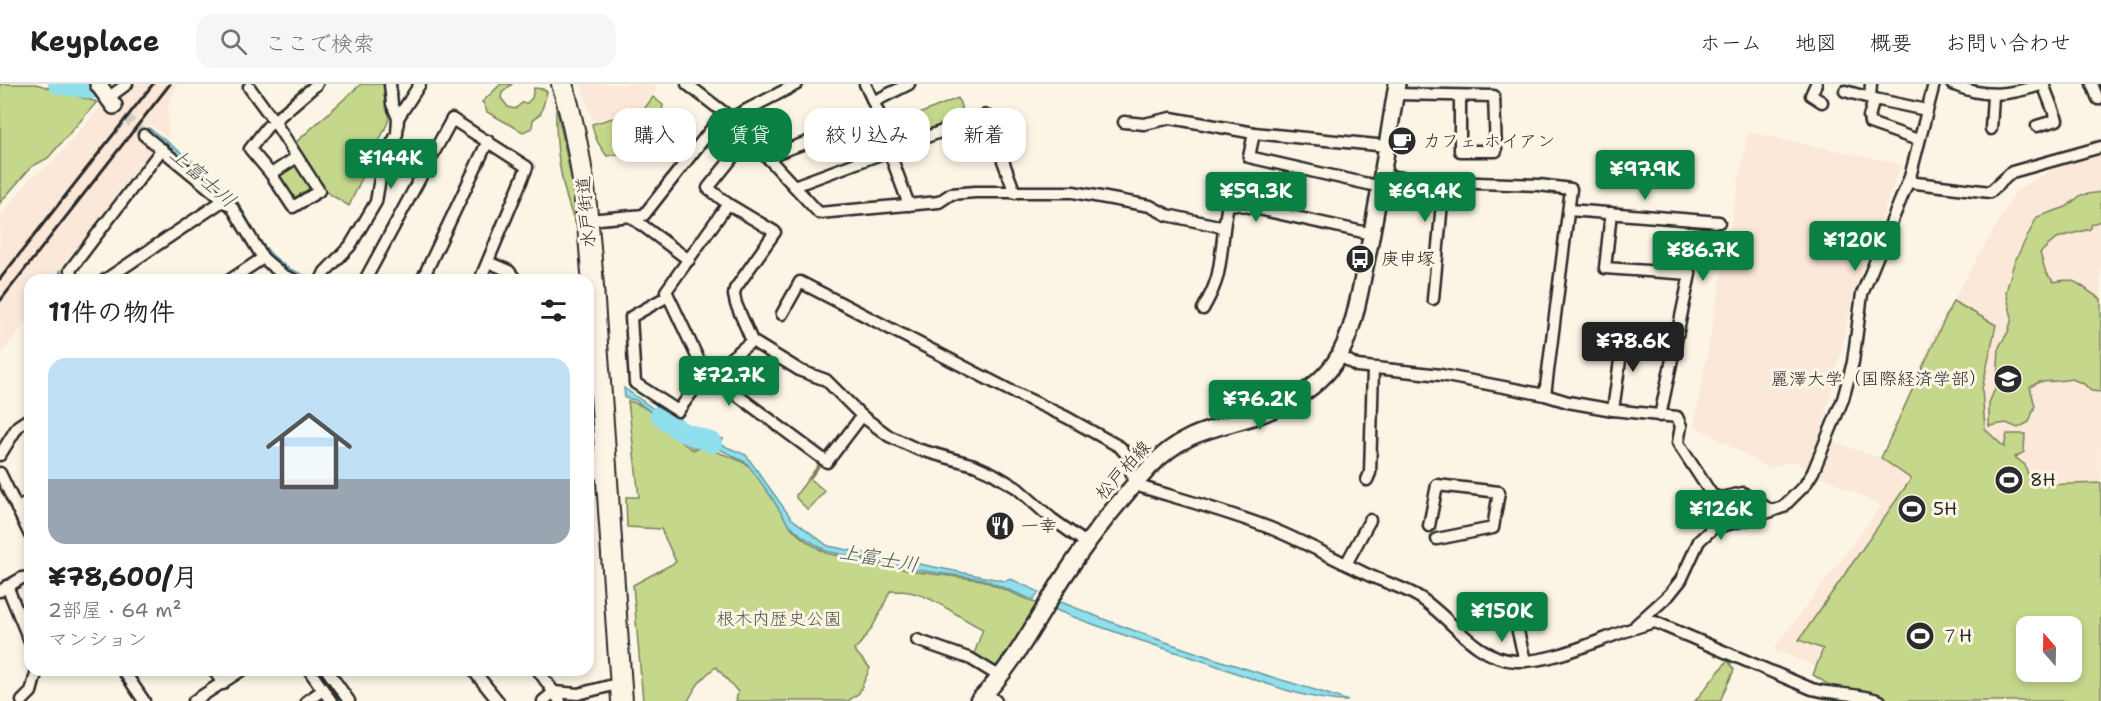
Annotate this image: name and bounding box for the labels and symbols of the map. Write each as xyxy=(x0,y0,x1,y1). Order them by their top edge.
cafe icon: カフェ ホイアン xyxy=(1386,125,1418,157)
place label: カフェ ホイアン xyxy=(1423,129,1555,153)
pin: ¥144K xyxy=(349,139,433,190)
water label: 上富士川 xyxy=(164,141,242,213)
pin: ¥97.9K xyxy=(1596,150,1694,201)
pin: ¥59.3K xyxy=(1207,172,1305,223)
pin: ¥69.4K xyxy=(1376,172,1474,223)
street label: 水戸街道 xyxy=(571,175,601,249)
pin: ¥120K xyxy=(1813,221,1897,272)
pin: ¥86.7K xyxy=(1654,231,1752,282)
bus stop icon: 庚申塚 xyxy=(1344,243,1376,275)
place label: 庚申塚 xyxy=(1381,247,1435,271)
pin: ¥78.6K xyxy=(1584,322,1682,373)
pin: ¥72.7K xyxy=(680,356,778,407)
school or university icon: 麗澤大学（国際経済学部） xyxy=(1992,363,2024,395)
place label: 麗澤大学（国際経済学部） xyxy=(1771,367,1987,391)
pin: ¥76.2K xyxy=(1211,380,1309,431)
street label: 松戸柏線 xyxy=(1090,435,1156,505)
sports icon: 8H xyxy=(1993,464,2025,496)
place label: 8H xyxy=(2030,468,2056,492)
pin: ¥126K xyxy=(1679,490,1763,541)
sports icon: 5H xyxy=(1896,493,1928,525)
place label: 5H xyxy=(1933,497,1957,521)
restaurant icon: 一幸 xyxy=(984,510,1016,542)
place label: 一幸 xyxy=(1021,514,1057,538)
water label: 上富士川 xyxy=(837,538,921,578)
pin: ¥150K xyxy=(1460,592,1544,643)
park label: 根木内歴史公園 xyxy=(716,607,842,631)
north arrow xyxy=(2016,616,2082,682)
sports icon: ７H xyxy=(1904,620,1936,652)
place label: ７H xyxy=(1941,624,1972,648)

